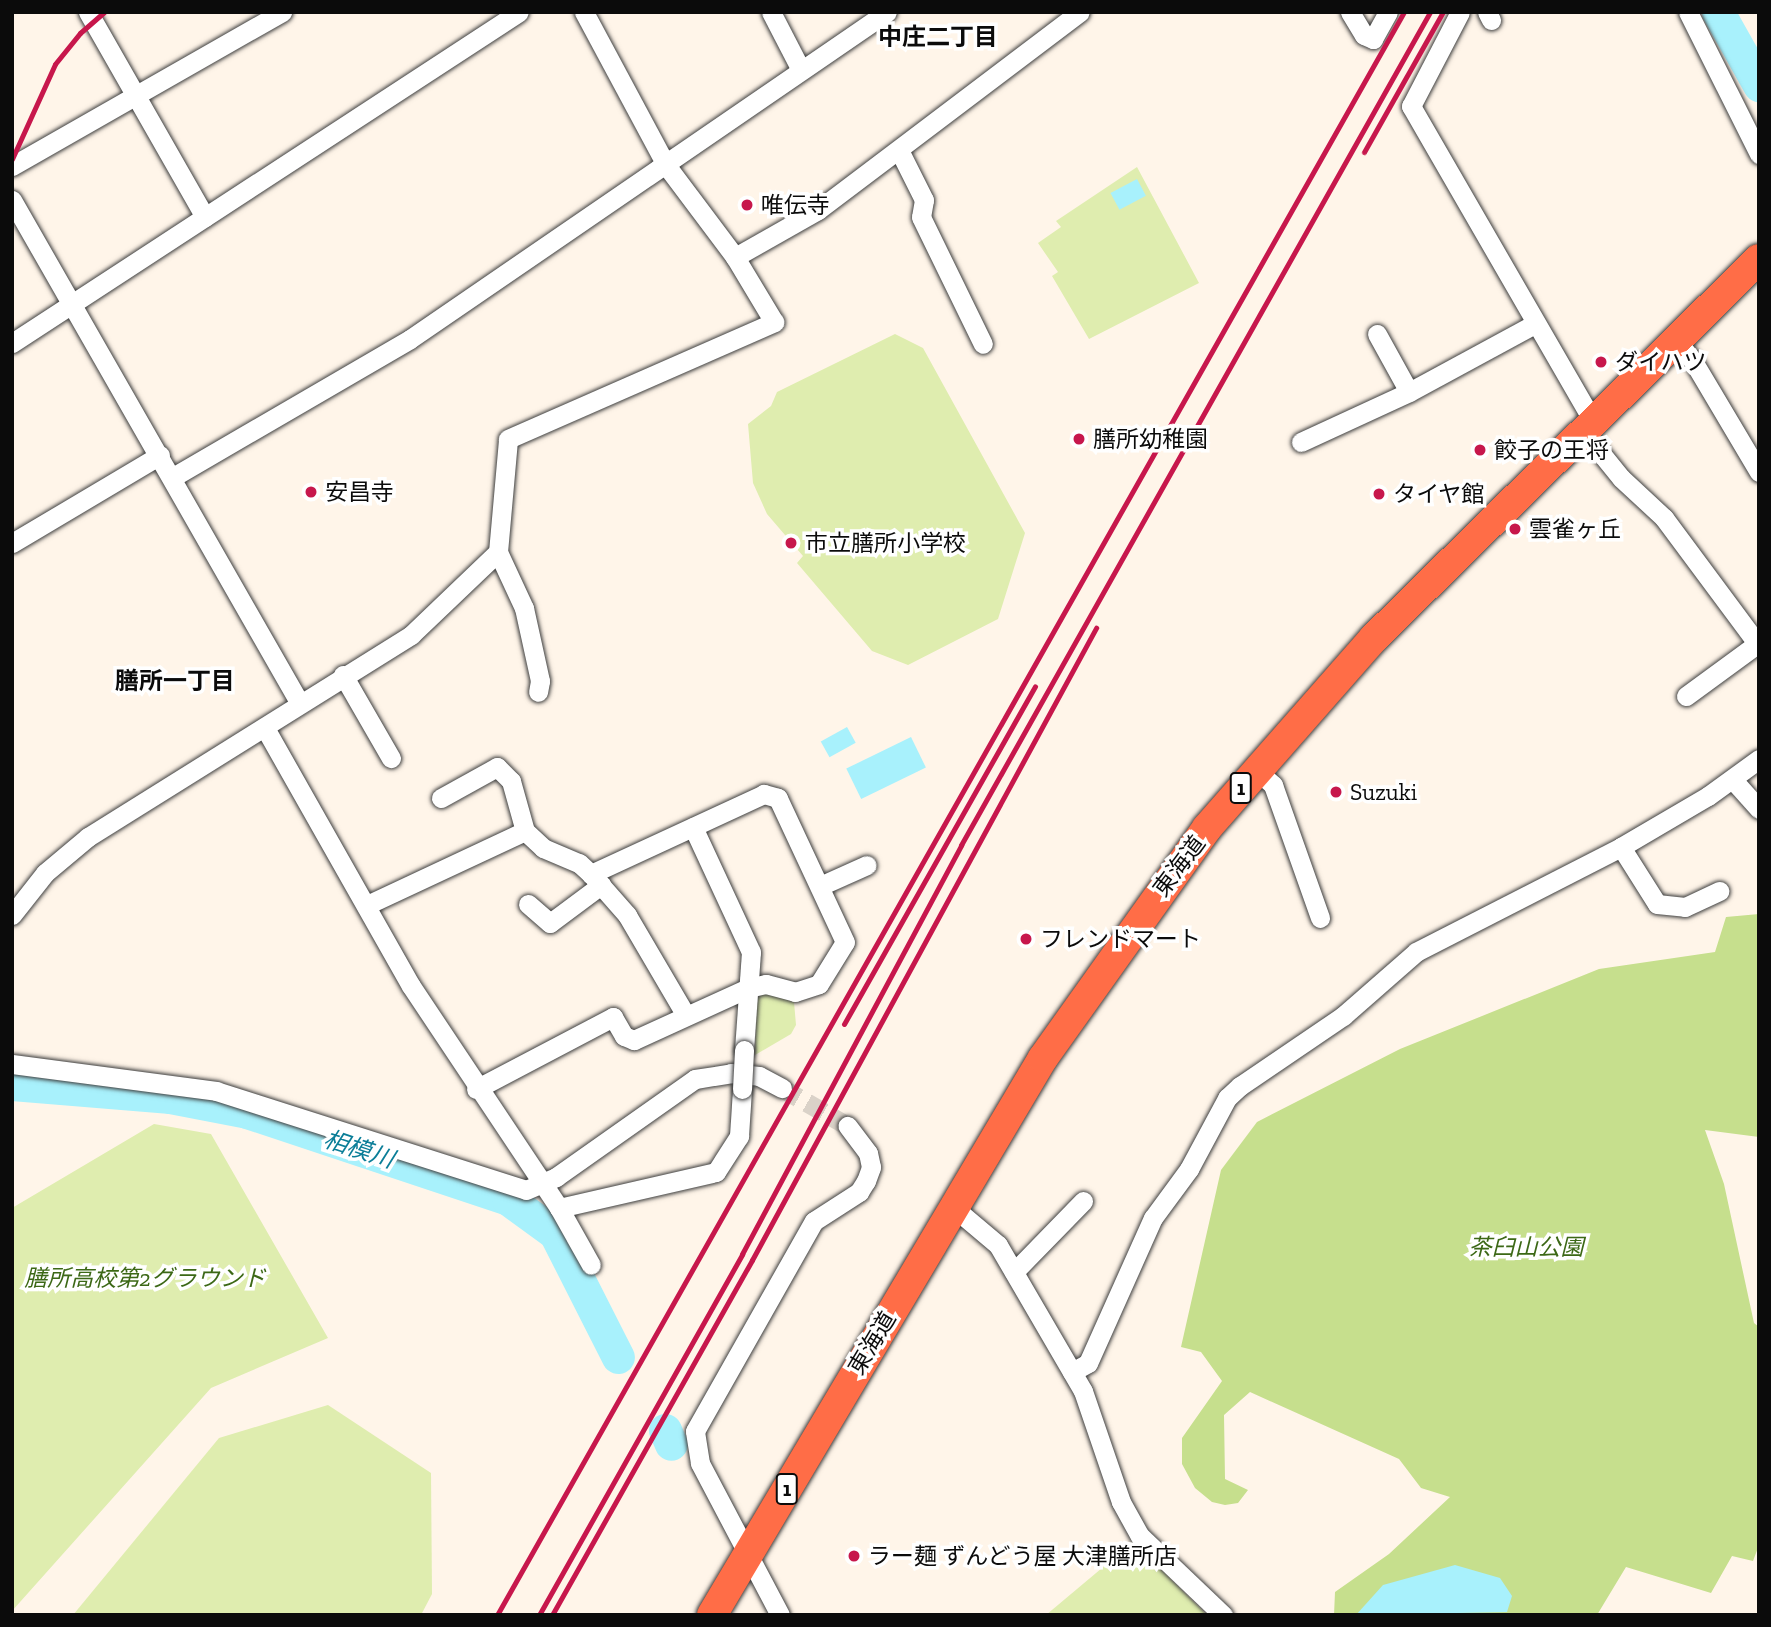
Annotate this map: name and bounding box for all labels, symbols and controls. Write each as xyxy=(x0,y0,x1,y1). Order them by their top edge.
district label: 中庄二丁目 xyxy=(878,23,998,51)
place label: 唯伝寺 xyxy=(761,191,830,219)
marker: 唯伝寺 xyxy=(739,197,755,213)
place label: ダイハツ xyxy=(1615,348,1707,376)
marker: ダイハツ xyxy=(1593,354,1609,370)
place label: 膳所幼稚園 xyxy=(1093,425,1208,453)
marker: 膳所幼稚園 xyxy=(1071,431,1087,447)
place label: 餃子の王将 xyxy=(1494,436,1609,464)
marker: 餃子の王将 xyxy=(1472,442,1488,458)
place label: 安昌寺 xyxy=(325,478,394,506)
place label: タイヤ館 xyxy=(1393,480,1485,508)
marker: 安昌寺 xyxy=(303,484,319,500)
marker: タイヤ館 xyxy=(1371,486,1387,502)
place label: 雲雀ヶ丘 xyxy=(1529,515,1621,543)
marker: 雲雀ヶ丘 xyxy=(1507,521,1523,537)
place label: 市立膳所小学校 xyxy=(805,529,966,557)
marker: 市立膳所小学校 xyxy=(783,535,799,551)
district label: 膳所一丁目 xyxy=(115,667,235,695)
road number: 1 xyxy=(1229,770,1253,806)
place label: Suzuki xyxy=(1350,778,1417,806)
marker: Suzuki xyxy=(1328,784,1344,800)
street label: 東海道 xyxy=(1147,830,1211,902)
place label: フレンドマート xyxy=(1040,925,1201,953)
marker: フレンドマート xyxy=(1018,931,1034,947)
water label: 相模川 xyxy=(320,1124,398,1174)
park label: 茶臼山公園 xyxy=(1469,1233,1583,1261)
park label: 膳所高校第2グラウンド xyxy=(24,1264,266,1292)
street label: 東海道 xyxy=(842,1306,902,1380)
road number: 1 xyxy=(775,1472,799,1506)
place label: ラー麺 ずんどう屋 大津膳所店 xyxy=(868,1542,1177,1570)
marker: ラー麺 ずんどう屋 大津膳所店 xyxy=(846,1548,862,1564)

